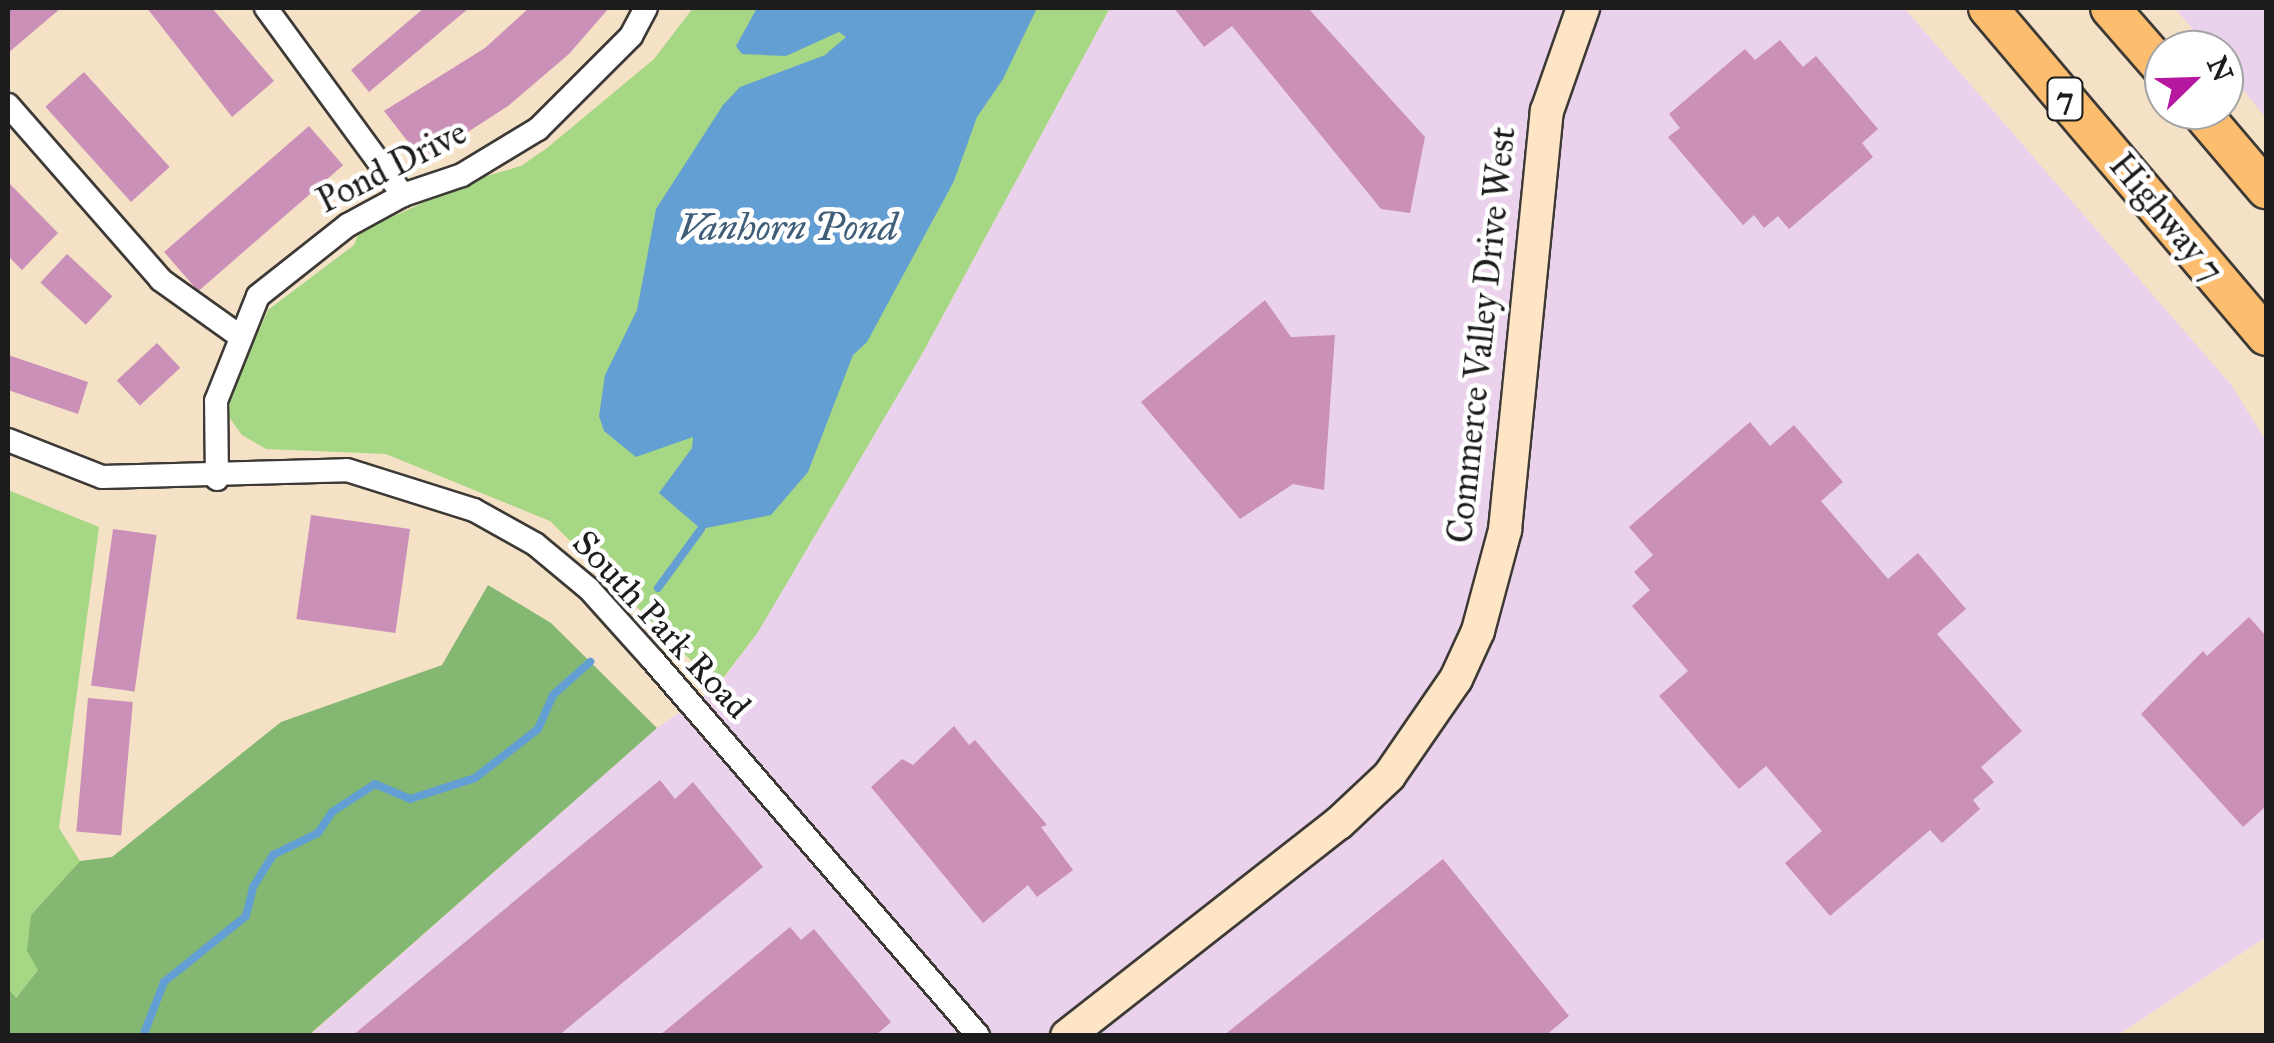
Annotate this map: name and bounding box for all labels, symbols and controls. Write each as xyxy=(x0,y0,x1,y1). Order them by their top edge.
north arrow xyxy=(2144,30,2244,130)
text: N xyxy=(2199,51,2241,87)
road number: 7 xyxy=(2045,72,2085,126)
street label: Pond Drive xyxy=(310,112,474,222)
street label: Commerce Valley Drive West xyxy=(1439,125,1525,545)
street label: Highway 7 xyxy=(2100,145,2232,291)
water label: Vanhorn Pond xyxy=(678,205,898,251)
street label: South Park Road xyxy=(563,522,759,728)

